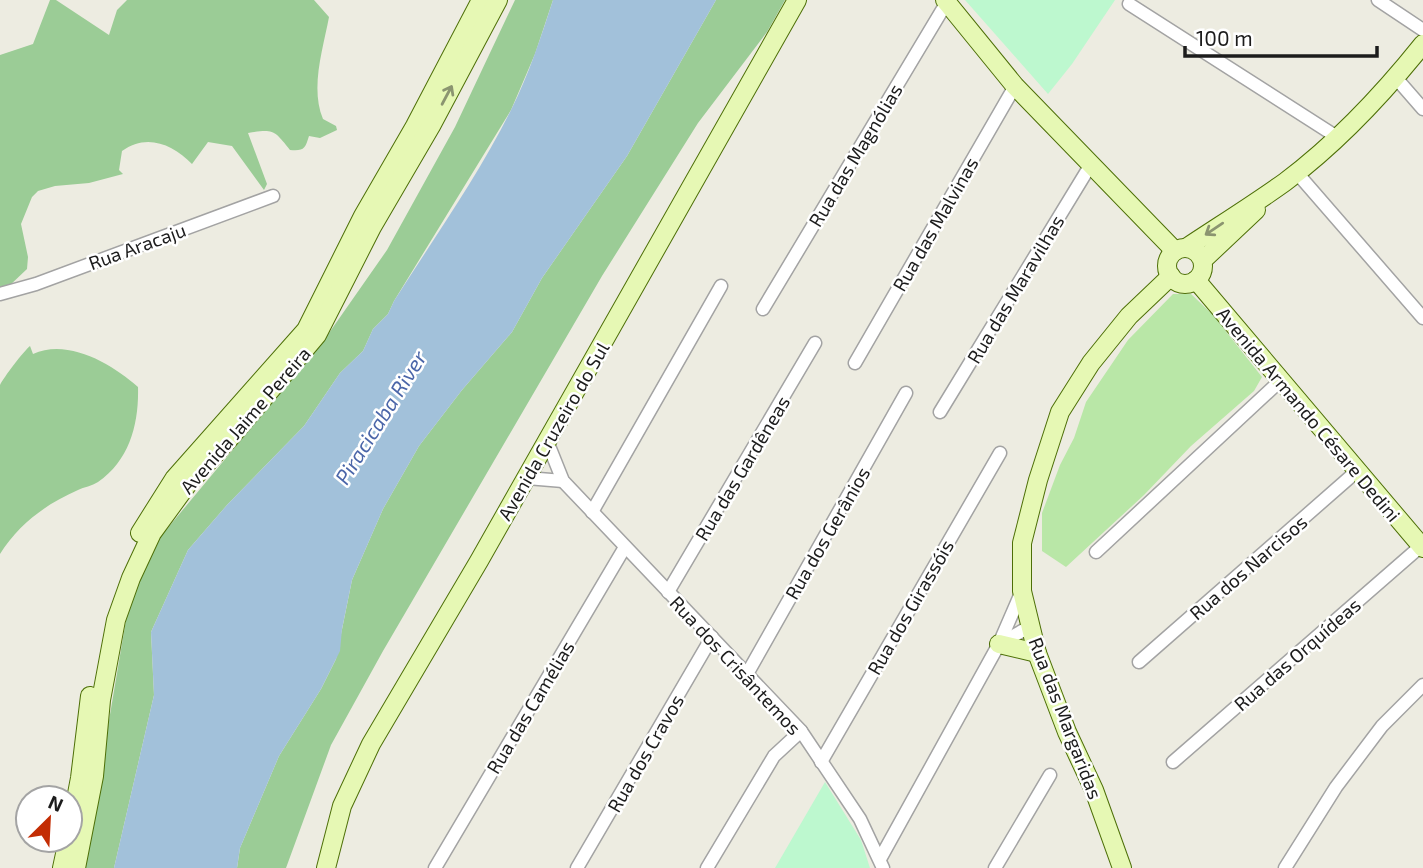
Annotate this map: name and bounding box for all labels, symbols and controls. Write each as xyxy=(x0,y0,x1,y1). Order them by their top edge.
scale bar xyxy=(1185,14,1378,58)
text: 100 m xyxy=(1196,25,1253,50)
street label: Rua das Magnólias xyxy=(803,79,907,231)
one-way arrow xyxy=(441,85,455,106)
street label: Rua das Malvinas xyxy=(887,153,983,295)
street label: Rua das Maravilhas xyxy=(962,211,1068,367)
street label: Rua Aracaju xyxy=(85,218,189,274)
one-way arrow xyxy=(1205,222,1224,236)
street label: Avenida Armando Césare Dedini xyxy=(1212,302,1406,526)
street label: Avenida Cruzeiro do Sul xyxy=(492,337,614,524)
street label: Avenida Jaime Pereira xyxy=(175,342,315,498)
water label: Piracicaba River xyxy=(329,345,431,488)
street label: Rua das Gardêneas xyxy=(690,392,794,544)
street label: Rua dos Gerânios xyxy=(780,463,874,603)
street label: Rua dos Narcisos xyxy=(1185,510,1311,624)
street label: Rua dos Girassóis xyxy=(862,535,958,679)
street label: Rua dos Crisântemos xyxy=(666,591,806,739)
street label: Rua das Orquídeas xyxy=(1229,593,1365,715)
street label: Rua das Margaridas xyxy=(1025,634,1107,802)
street label: Rua das Camélias xyxy=(481,636,579,778)
street label: Rua dos Cravos xyxy=(602,690,688,816)
north arrow xyxy=(14,784,84,854)
text: N xyxy=(45,790,67,816)

